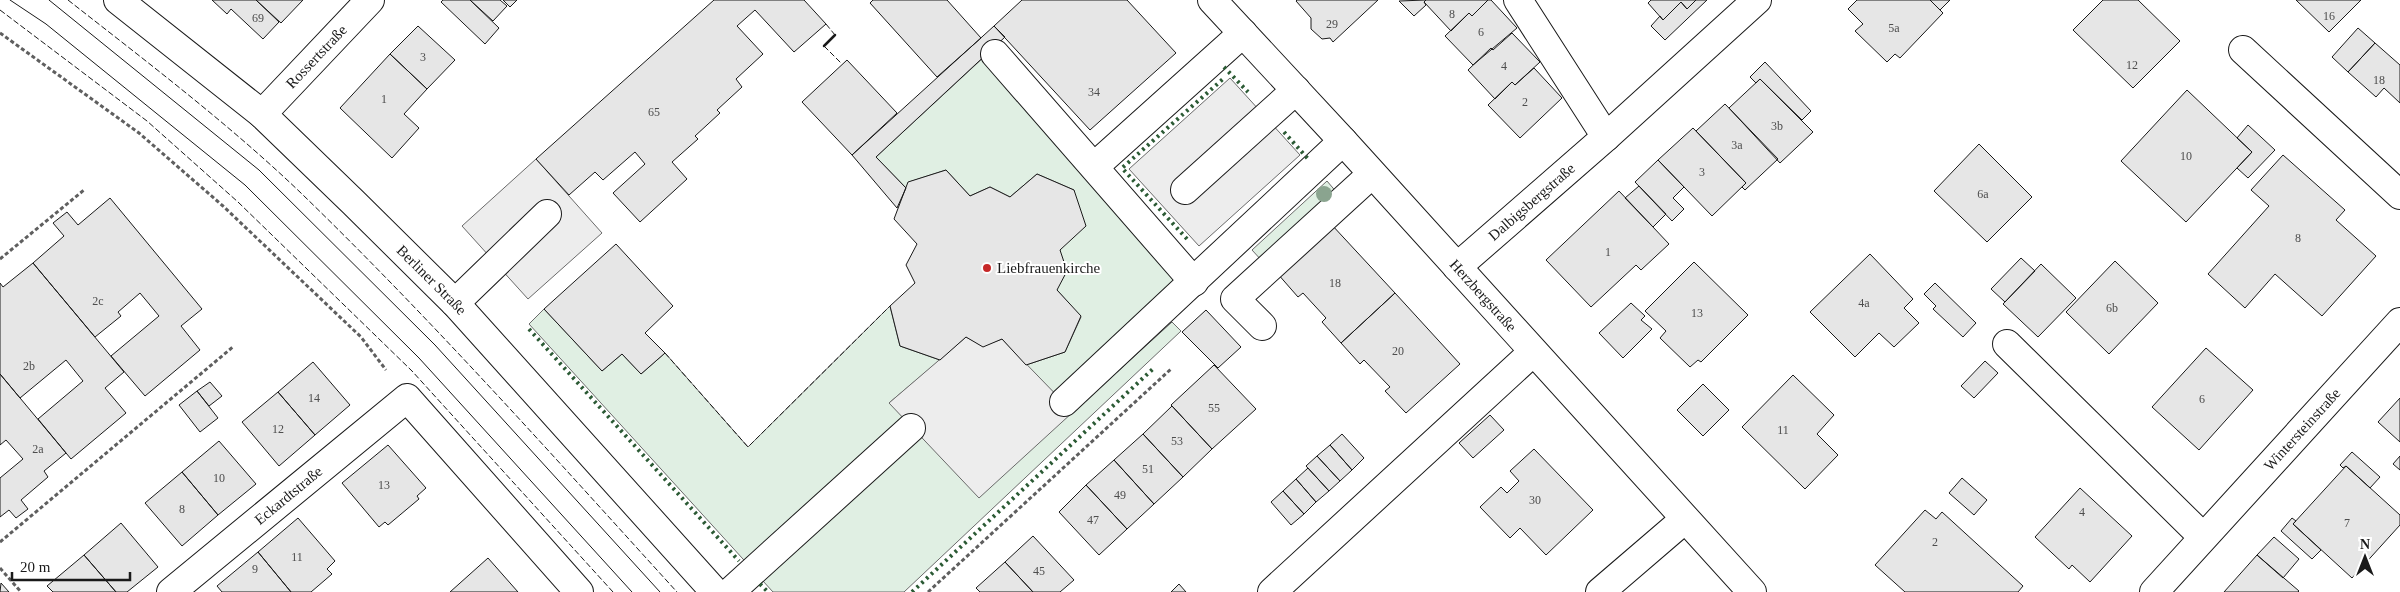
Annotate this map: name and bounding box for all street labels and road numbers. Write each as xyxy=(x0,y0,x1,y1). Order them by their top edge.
street label: Rossertstraße xyxy=(283,22,350,92)
street label: Dalbigsbergstraße xyxy=(1485,160,1578,244)
street label: Berliner Straße xyxy=(394,242,470,318)
street label: Herzbergstraße xyxy=(1446,256,1520,335)
street label: Wintersteinstraße xyxy=(2261,385,2344,474)
street label: Eckardtstraße xyxy=(251,463,326,528)

